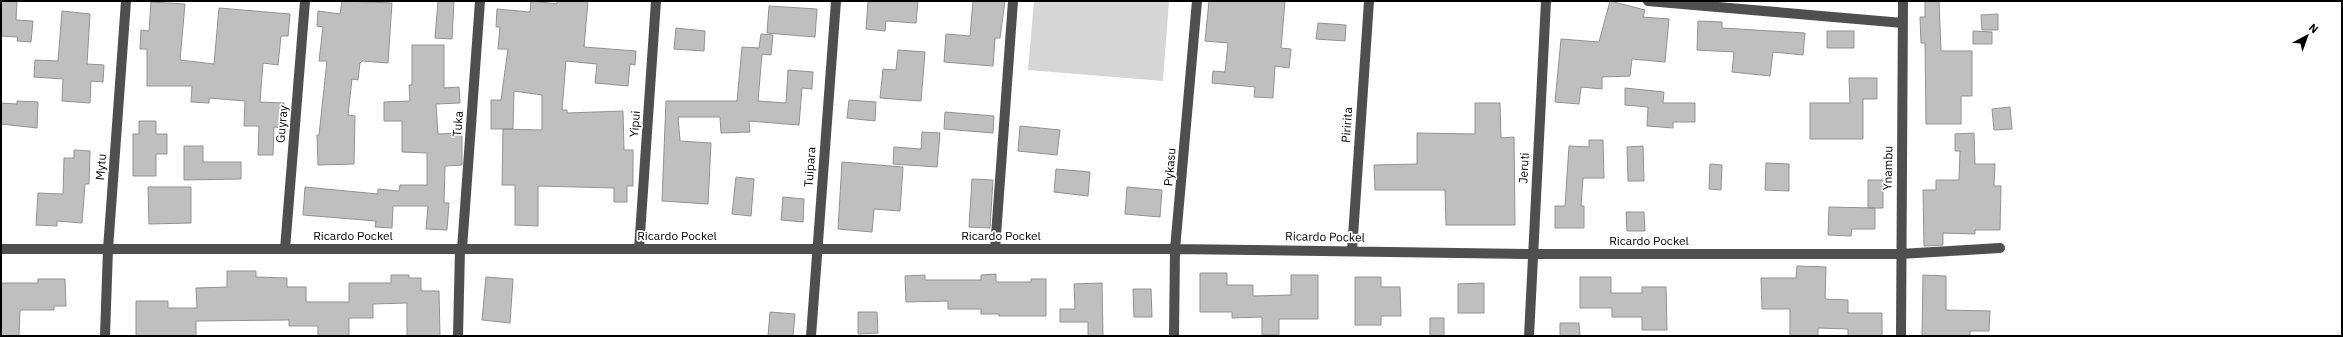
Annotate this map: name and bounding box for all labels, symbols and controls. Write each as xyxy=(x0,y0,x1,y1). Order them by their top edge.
north arrow xyxy=(2287,16,2327,56)
text: N xyxy=(2306,21,2321,36)
street label: Guyray xyxy=(272,104,291,143)
street label: Piririta xyxy=(1338,106,1355,143)
street label: Tuka xyxy=(449,110,466,137)
street label: Yipui xyxy=(626,110,643,138)
street label: Tuipara xyxy=(801,146,818,188)
street label: Ynambu xyxy=(1880,146,1895,190)
street label: Pykasu xyxy=(1160,147,1179,187)
street label: Jeruti xyxy=(1515,152,1532,184)
street label: Mytu xyxy=(92,153,109,181)
street label: Ricardo Pockel xyxy=(313,228,393,243)
street label: Ricardo Pockel xyxy=(637,228,717,243)
street label: Ricardo Pockel xyxy=(961,228,1041,243)
street label: Ricardo Pockel xyxy=(1285,228,1365,245)
street label: Ricardo Pockel xyxy=(1609,233,1689,248)

